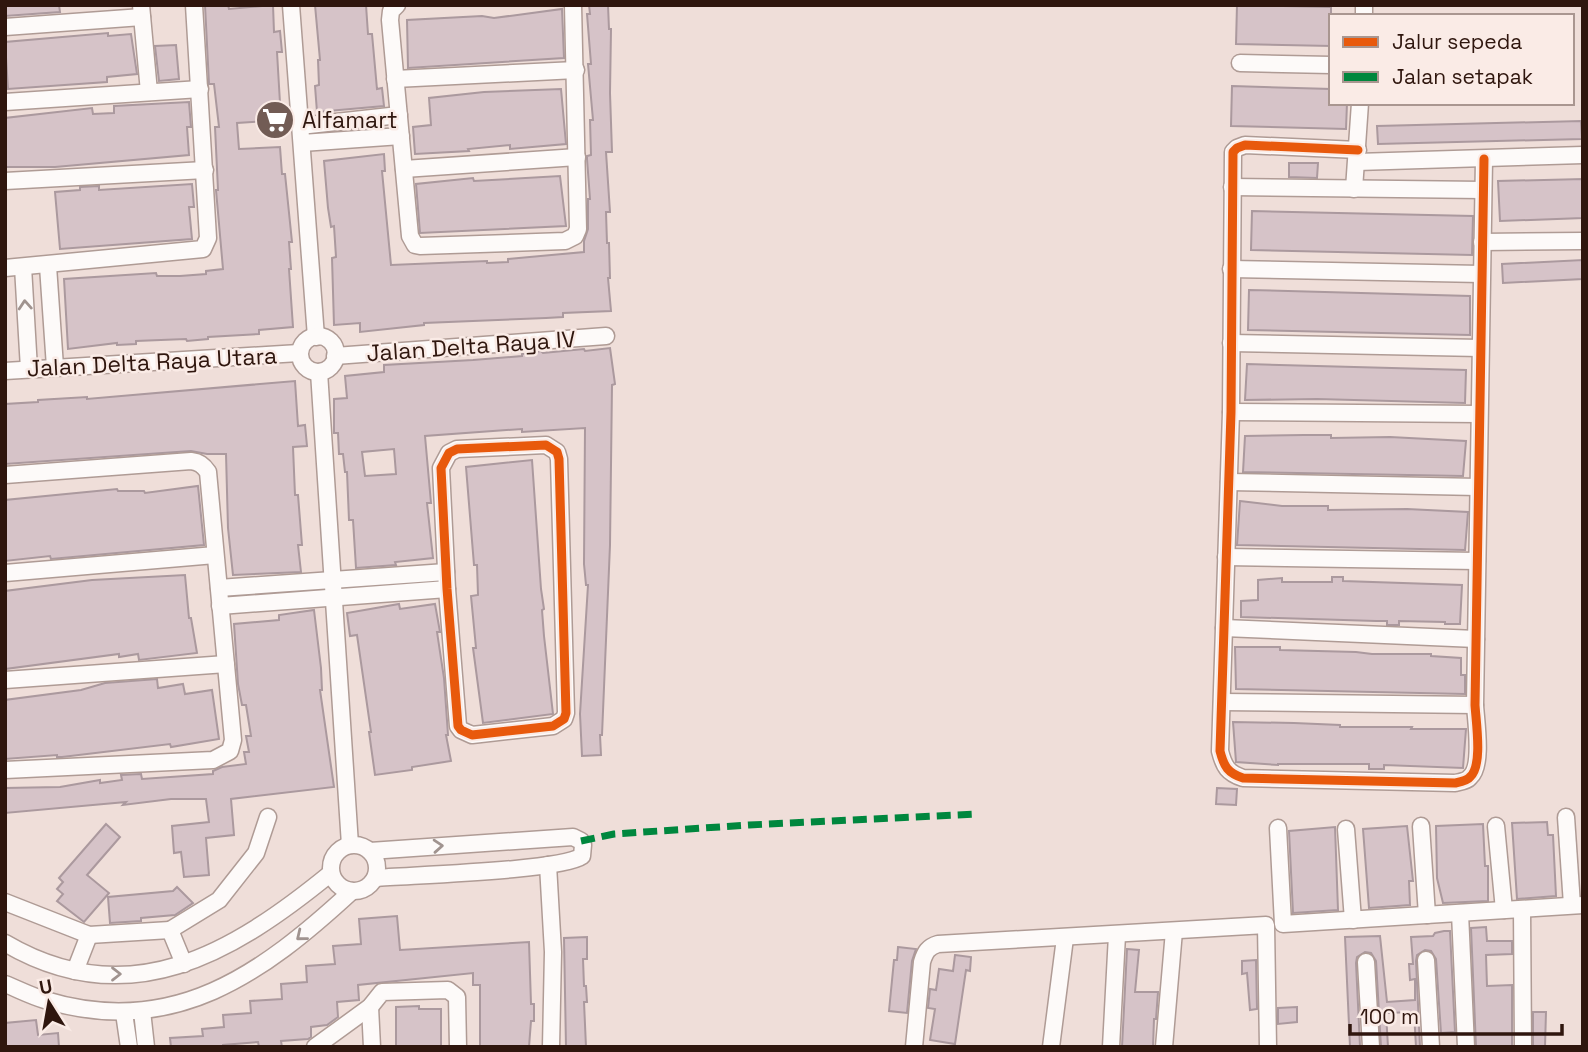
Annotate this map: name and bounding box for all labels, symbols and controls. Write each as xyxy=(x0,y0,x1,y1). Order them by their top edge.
legend xyxy=(1329,14,1574,105)
text: Jalur sepeda xyxy=(1392,28,1522,55)
text: Jalan setapak xyxy=(1392,63,1533,90)
supermarket icon: Alfamart xyxy=(254,99,296,141)
place label: Alfamart xyxy=(302,105,398,135)
one-way arrow xyxy=(18,299,33,310)
street label: Jalan Delta Raya IV xyxy=(365,324,577,368)
street label: Jalan Delta Raya Utara xyxy=(26,340,278,384)
one-way arrow xyxy=(433,839,444,854)
one-way arrow xyxy=(296,928,308,941)
one-way arrow xyxy=(112,966,122,982)
north arrow xyxy=(14,968,84,1038)
text: U xyxy=(37,973,55,1000)
scale bar xyxy=(1350,992,1562,1036)
text: 100 m xyxy=(1360,1003,1419,1030)

